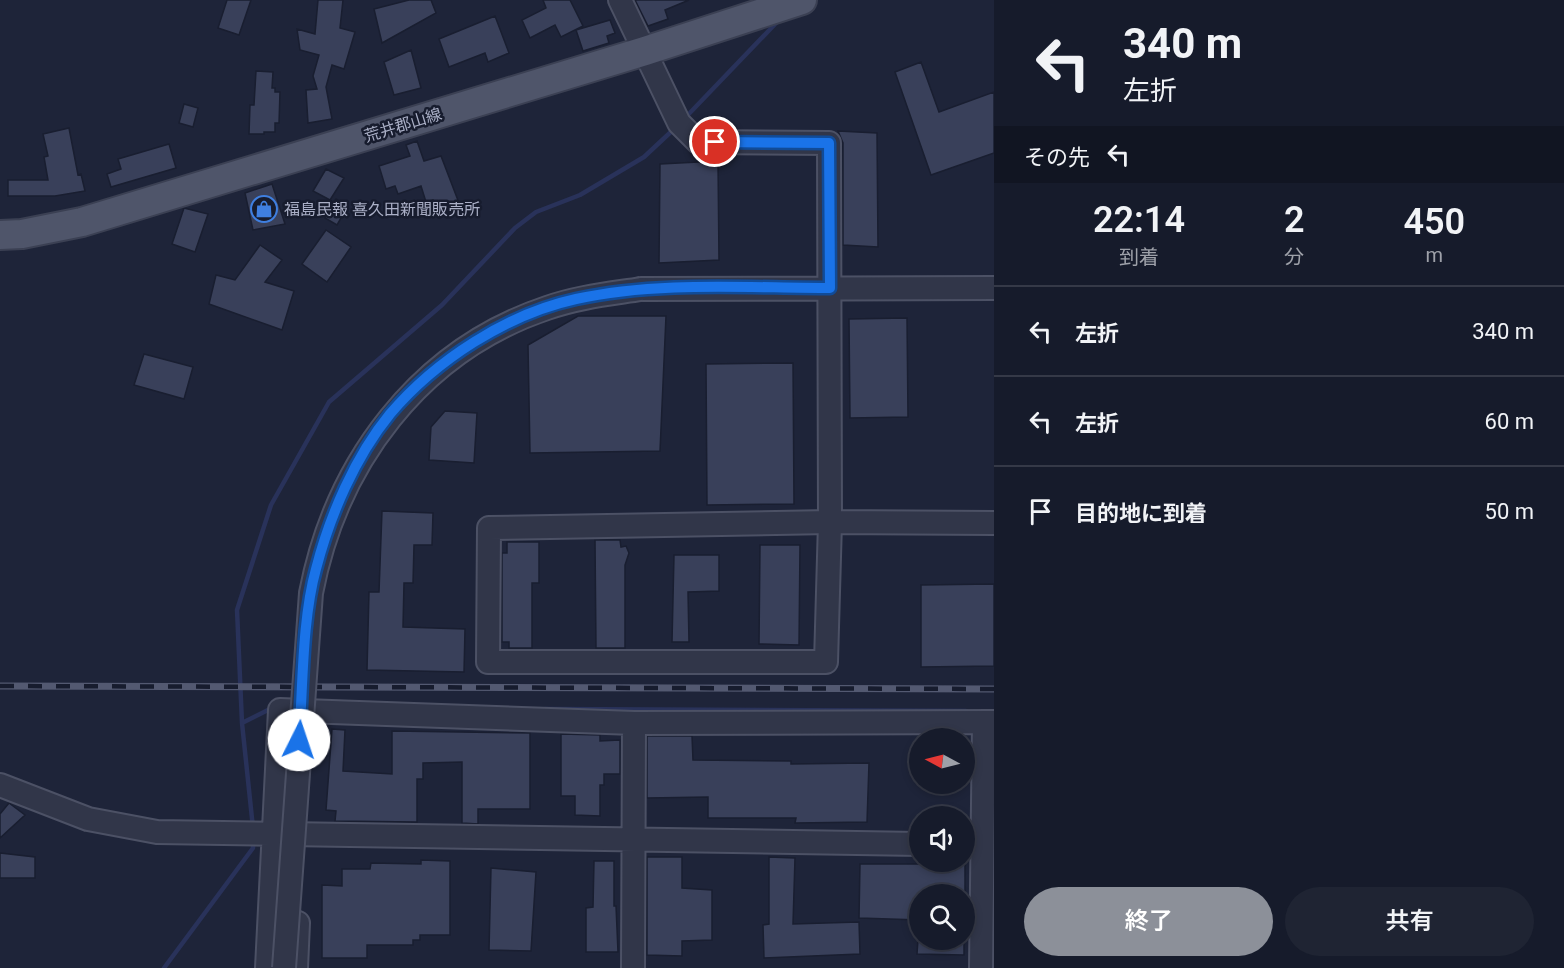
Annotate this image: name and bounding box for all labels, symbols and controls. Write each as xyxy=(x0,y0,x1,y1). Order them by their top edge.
text: 340 m xyxy=(1123,19,1242,68)
icon: left xyxy=(1024,24,1102,102)
text: 左折 xyxy=(1123,75,1177,107)
street label: 荒井郡山線 xyxy=(362,104,444,146)
pin xyxy=(689,116,740,167)
icon: arrive xyxy=(698,125,731,158)
icon: left xyxy=(1102,138,1135,171)
text: その先 xyxy=(1024,145,1090,170)
shop icon: 福島民報 喜久田新聞販売所 xyxy=(249,194,279,224)
text: 22:14 xyxy=(1093,199,1185,241)
text: 2 xyxy=(1284,199,1304,241)
place label: 福島民報 喜久田新聞販売所 xyxy=(284,200,480,219)
text: 450 xyxy=(1403,201,1465,243)
text: m xyxy=(1425,243,1443,267)
text: 到着 xyxy=(1119,245,1159,269)
text: 分 xyxy=(1284,245,1304,269)
icon: left xyxy=(1024,315,1057,348)
text: 340 m xyxy=(1472,319,1534,344)
text: 左折 xyxy=(1075,321,1119,346)
icon: left xyxy=(1024,405,1057,438)
text: 60 m xyxy=(1485,409,1534,434)
text: 左折 xyxy=(1075,411,1119,436)
icon: arrive xyxy=(1024,495,1057,528)
text: 50 m xyxy=(1485,499,1534,524)
text: 目的地に到着 xyxy=(1075,501,1207,526)
position arrow xyxy=(267,708,331,772)
north arrow xyxy=(909,728,975,794)
map controls xyxy=(909,728,975,950)
button: sound xyxy=(909,806,975,872)
button: search xyxy=(909,884,975,950)
button: 終了 xyxy=(1024,887,1273,956)
button: 共有 xyxy=(1285,887,1534,956)

